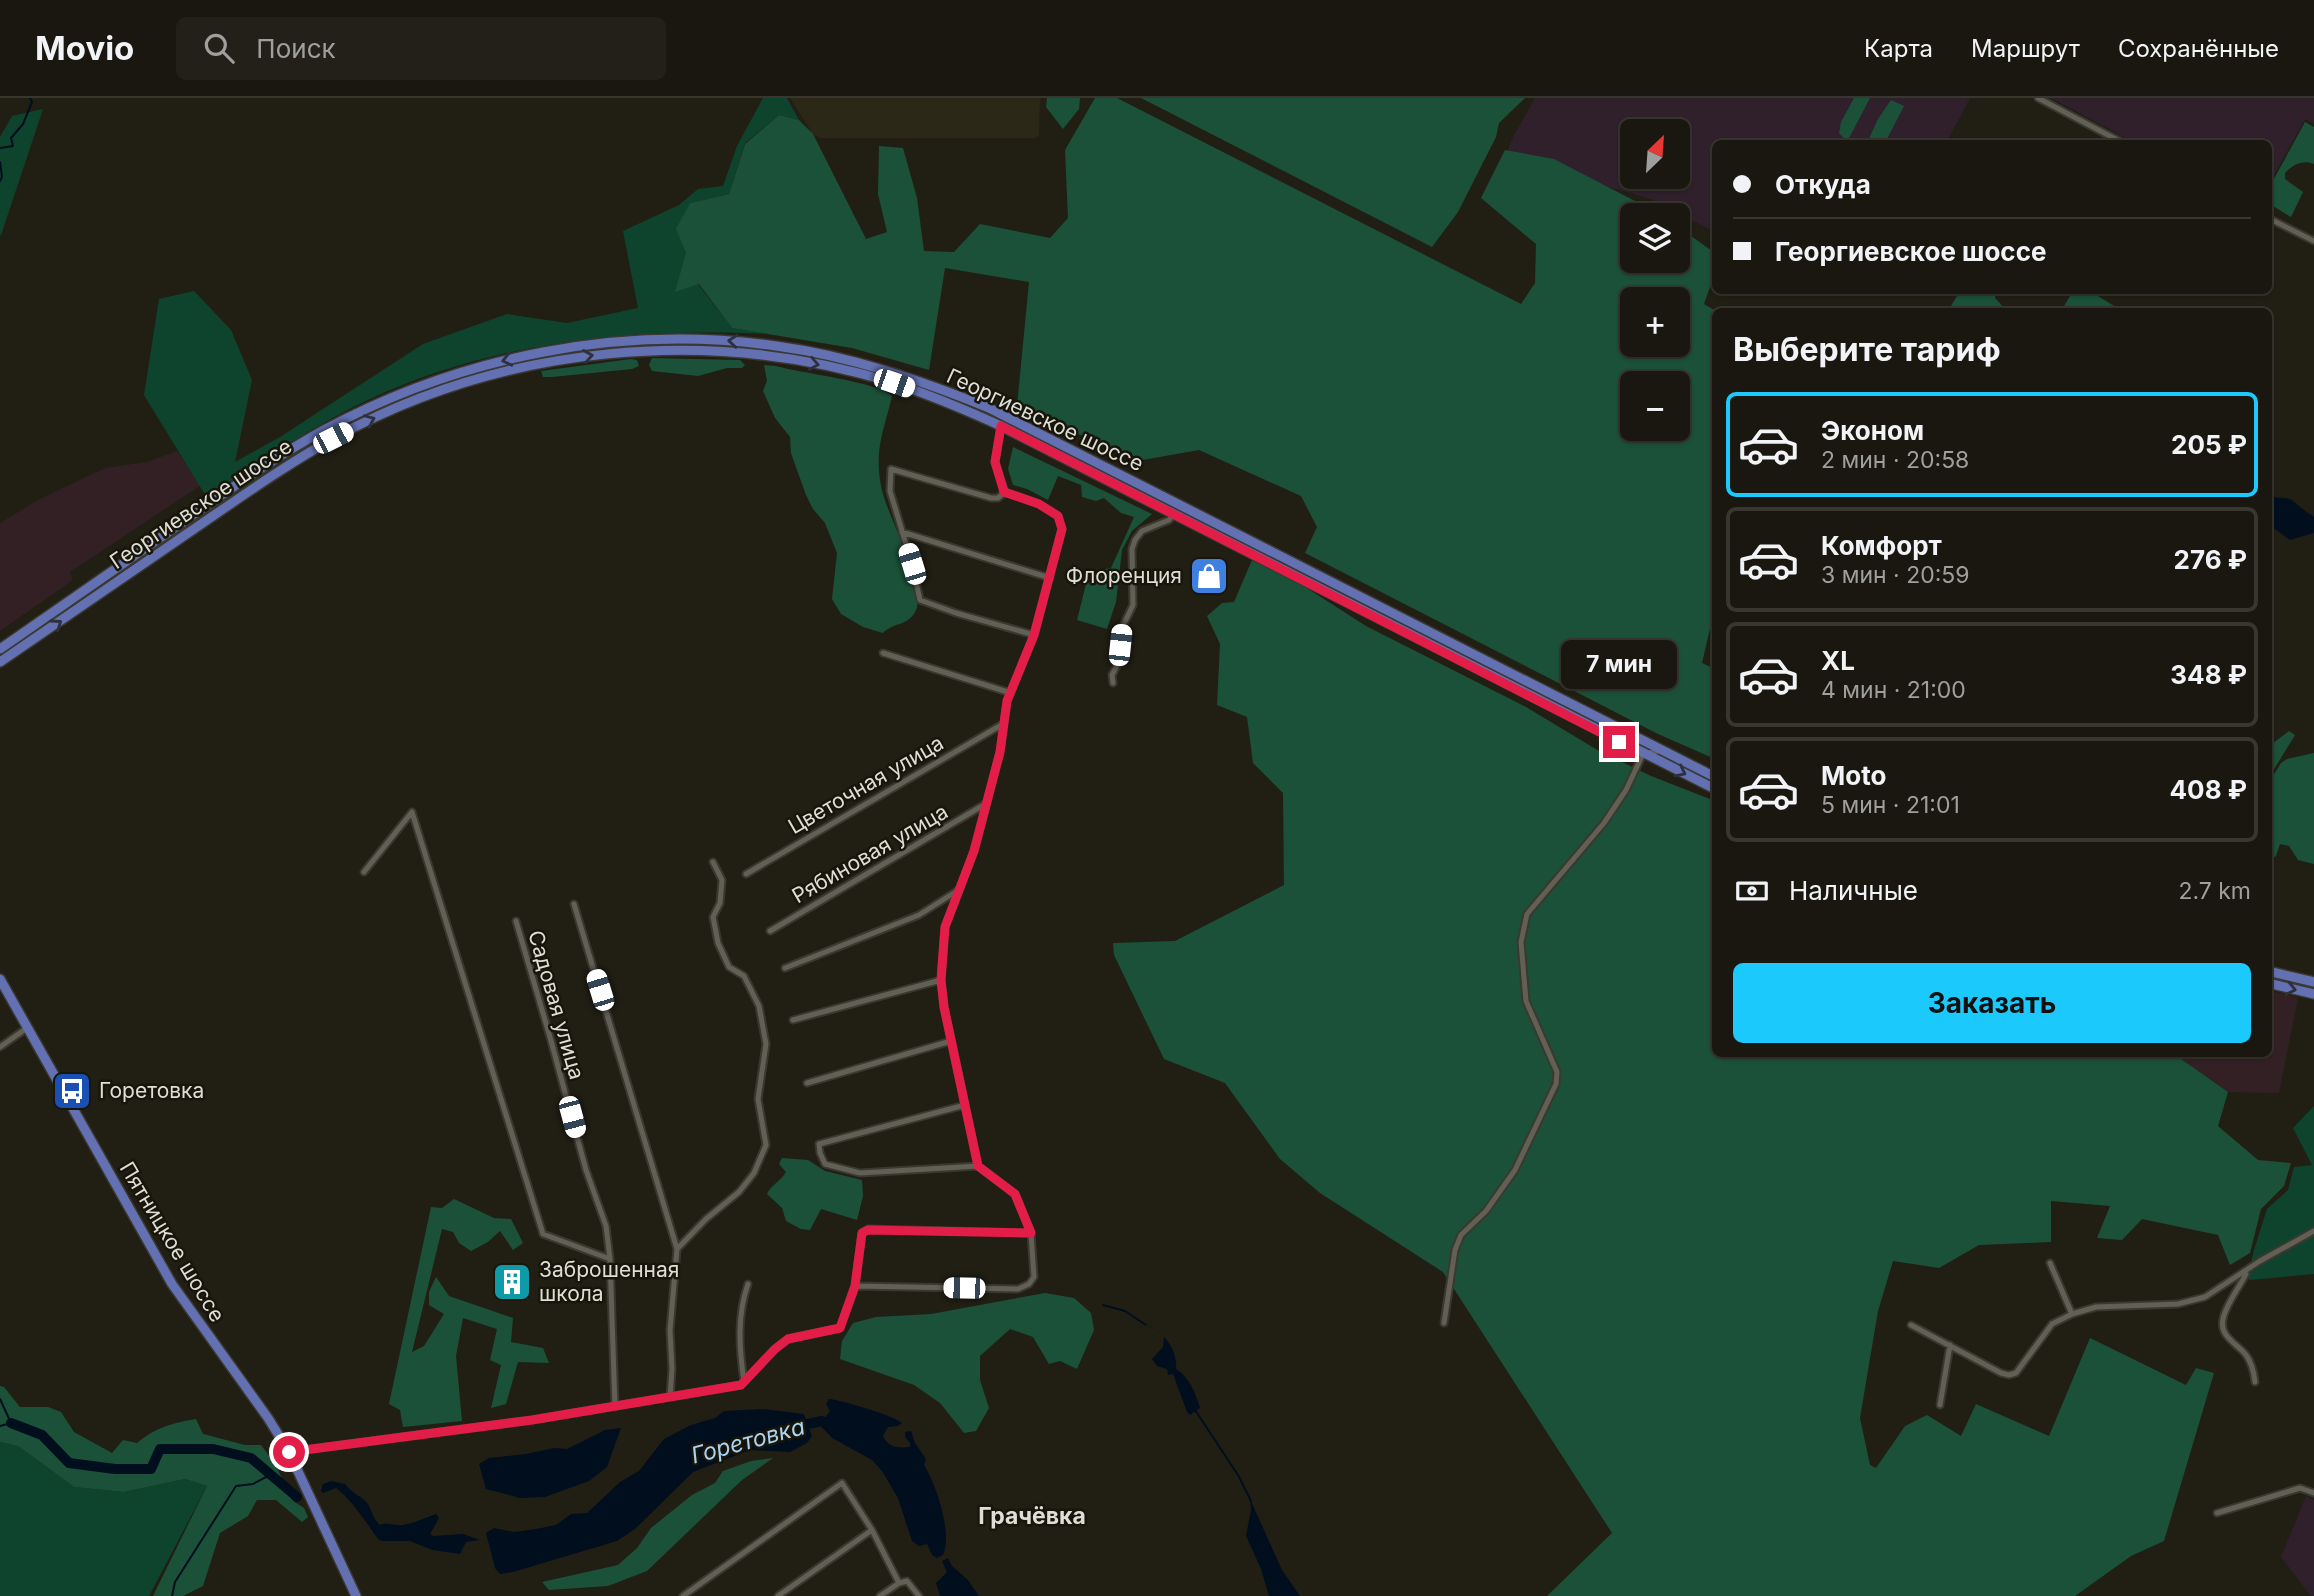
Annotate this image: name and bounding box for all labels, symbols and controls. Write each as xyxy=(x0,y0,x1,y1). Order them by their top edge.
search box xyxy=(176,17,666,80)
text: Movio xyxy=(35,28,134,68)
icon: search xyxy=(200,29,238,67)
text: Поиск xyxy=(256,33,336,64)
text: Карта xyxy=(1864,34,1933,63)
text: Маршрут xyxy=(1971,34,2080,63)
text: Сохранённые xyxy=(2118,34,2279,63)
north arrow xyxy=(1620,119,1690,189)
map controls xyxy=(1620,119,1690,441)
text: Откуда xyxy=(1775,169,1871,200)
button: layers xyxy=(1620,203,1690,273)
text: Георгиевское шоссе xyxy=(1775,236,2046,267)
button: + xyxy=(1620,287,1690,357)
text: Выберите тариф xyxy=(1733,330,2001,369)
one-way arrow xyxy=(727,334,738,349)
one-way arrow xyxy=(582,349,594,364)
one-way arrow xyxy=(501,352,513,366)
one-way arrow xyxy=(808,356,820,371)
street label: Георгиевское шоссе xyxy=(943,363,1147,476)
car xyxy=(871,366,918,400)
button: − xyxy=(1620,371,1690,441)
icon: car xyxy=(1737,413,1800,476)
one-way arrow xyxy=(363,414,376,428)
text: Эконом xyxy=(1821,415,1924,446)
car xyxy=(310,419,357,457)
text: 205 ₽ xyxy=(2171,429,2247,460)
street label: Георгиевское шоссе xyxy=(105,433,296,574)
text: 2 мин · 20:58 xyxy=(1821,446,1969,474)
icon: car xyxy=(1737,528,1800,591)
text: Комфорт xyxy=(1821,530,1942,561)
car xyxy=(896,541,929,587)
text: 276 ₽ xyxy=(2174,544,2247,575)
shop icon: Флоренция xyxy=(1188,555,1230,597)
text: 3 мин · 20:59 xyxy=(1821,561,1970,589)
place label: Флоренция xyxy=(1066,563,1182,588)
one-way arrow xyxy=(49,620,62,632)
car xyxy=(1108,623,1133,667)
callout: 7 мин xyxy=(1561,640,1677,690)
icon: car xyxy=(1737,643,1800,706)
text: XL xyxy=(1821,645,1855,676)
text: 7 мин xyxy=(1586,650,1652,678)
text: 348 ₽ xyxy=(2170,659,2247,690)
text: 4 мин · 21:00 xyxy=(1821,676,1966,704)
route end xyxy=(1603,726,1635,758)
street label: Цветочная улица xyxy=(784,730,948,839)
icon: car xyxy=(1737,758,1800,821)
text: Moto xyxy=(1821,760,1886,791)
one-way arrow xyxy=(1674,764,1686,778)
text: 408 ₽ xyxy=(2170,774,2247,805)
text: 5 мин · 21:01 xyxy=(1821,791,1960,819)
street label: Рябиновая улица xyxy=(787,799,952,908)
icon: cash xyxy=(1733,872,1771,910)
text: Наличные xyxy=(1789,875,1918,906)
text: 2.7 km xyxy=(2178,877,2251,905)
street label: Садовая улица xyxy=(523,927,590,1082)
button: Заказать xyxy=(1733,963,2251,1043)
car xyxy=(584,967,617,1013)
one-way arrow xyxy=(2285,980,2297,995)
bus stop icon: Горетовка xyxy=(51,1070,93,1112)
place label: Горетовка xyxy=(99,1078,204,1103)
car xyxy=(557,1094,588,1140)
street label: Пятницкое шоссе xyxy=(115,1157,230,1326)
place label: Заброшенная школа xyxy=(539,1257,679,1306)
building icon: Заброшенная школа xyxy=(491,1261,533,1303)
car xyxy=(943,1277,986,1299)
water label: Горетовка xyxy=(688,1412,808,1470)
route start xyxy=(273,1436,305,1468)
district label: Грачёвка xyxy=(978,1502,1086,1530)

